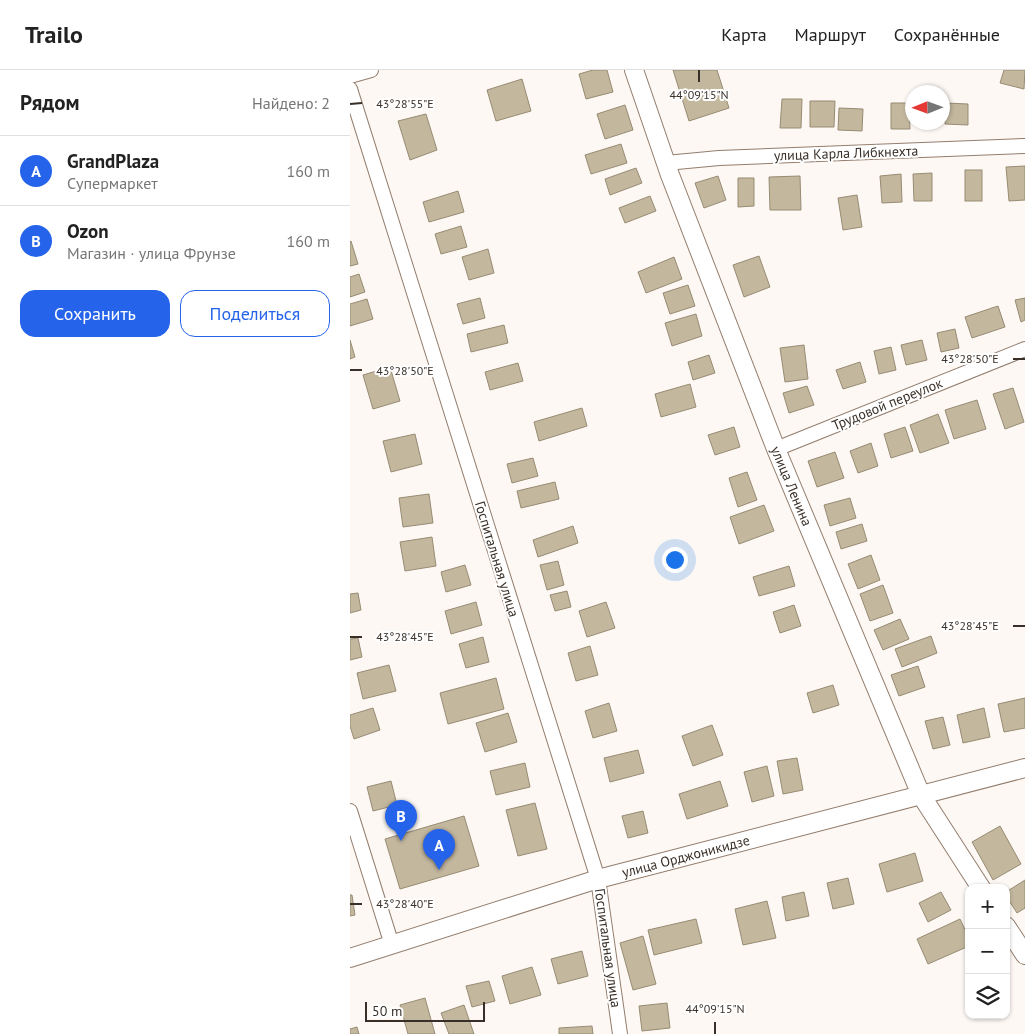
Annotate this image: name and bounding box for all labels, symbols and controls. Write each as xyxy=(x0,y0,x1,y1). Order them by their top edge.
text: Trailo xyxy=(25,19,83,50)
text: Карта xyxy=(721,23,767,46)
text: Маршрут xyxy=(795,23,866,46)
text: Сохранённые xyxy=(894,23,1000,46)
north arrow xyxy=(905,85,950,130)
text: 44°09'15"N xyxy=(669,87,729,102)
text: Рядом xyxy=(20,89,79,116)
text: Найдено: 2 xyxy=(252,93,330,113)
text: 43°28'55"E xyxy=(376,96,434,111)
street label: улица Карла Либкнехта xyxy=(773,141,919,165)
text: GrandPlaza xyxy=(67,149,159,173)
text: A xyxy=(31,161,41,181)
text: 160 m xyxy=(287,161,330,181)
text: Супермаркет xyxy=(67,173,158,193)
text: Ozon xyxy=(67,219,109,243)
text: B xyxy=(31,231,41,251)
text: 160 m xyxy=(287,231,330,251)
text: Магазин · улица Фрунзе xyxy=(67,243,236,263)
button: Сохранить xyxy=(20,290,170,337)
button: Поделиться xyxy=(180,290,330,337)
text: 43°28'50"E xyxy=(941,351,999,366)
text: 43°28'50"E xyxy=(376,363,434,378)
street label: Трудовой переулок xyxy=(829,374,945,434)
street label: улица Ленина xyxy=(767,443,816,529)
street label: Госпитальная улица xyxy=(471,499,523,619)
your location xyxy=(662,547,688,573)
text: 43°28'45"E xyxy=(941,618,999,633)
text: 43°28'45"E xyxy=(376,629,434,644)
pin: B xyxy=(385,800,417,841)
pin: A xyxy=(423,829,455,870)
street label: улица Орджоникидзе xyxy=(620,831,752,881)
map controls xyxy=(965,884,1010,1019)
button: + xyxy=(965,884,1010,929)
street label: Госпитальная улица xyxy=(591,887,625,1009)
text: 43°28'40"E xyxy=(376,896,434,911)
button: − xyxy=(965,929,1010,974)
button: layers xyxy=(965,974,1010,1019)
scale bar xyxy=(365,999,485,1022)
text: 44°09'15"N xyxy=(685,1001,745,1016)
text: 50 m xyxy=(372,1002,402,1020)

